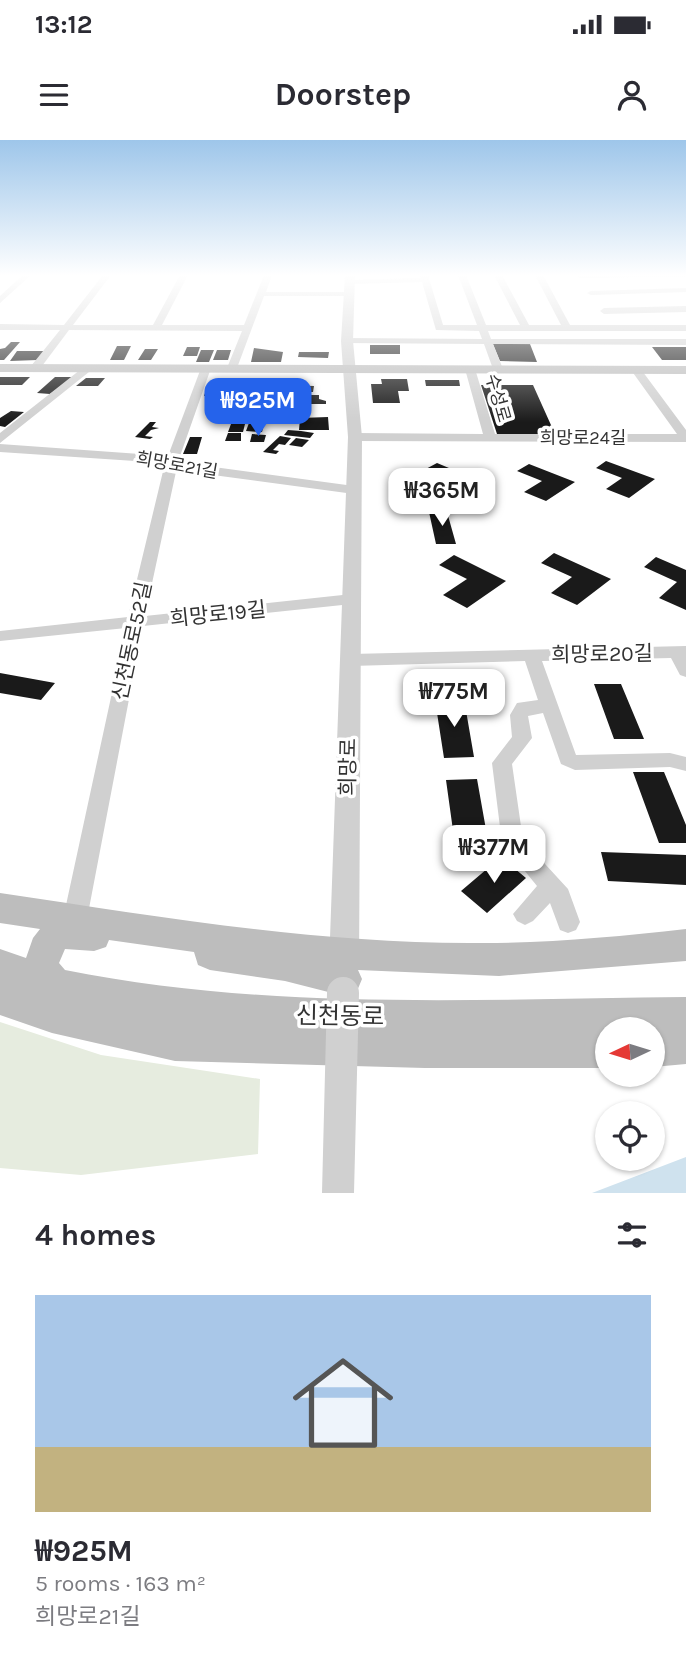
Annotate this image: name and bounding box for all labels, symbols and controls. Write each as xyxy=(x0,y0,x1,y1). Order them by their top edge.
text: 13:12 xyxy=(35,9,92,40)
icon: menu xyxy=(35,76,73,114)
text: Doorstep xyxy=(275,76,411,113)
icon: person xyxy=(613,76,651,114)
street label: 수성로 xyxy=(481,371,515,425)
pin: ₩925M xyxy=(209,378,307,438)
text: ₩925M xyxy=(220,387,296,414)
street label: 희망로24길 xyxy=(540,427,626,449)
street label: 희망로21길 xyxy=(134,447,220,483)
pin: ₩365M xyxy=(393,468,491,528)
text: ₩365M xyxy=(404,477,480,504)
street label: 신천동로52길 xyxy=(108,580,156,702)
street label: 희망로19길 xyxy=(169,597,267,631)
street label: 희망로20길 xyxy=(551,641,653,667)
pin: ₩775M xyxy=(405,670,503,729)
text: ₩775M xyxy=(419,678,489,705)
street label: 희망로 xyxy=(335,738,361,796)
pin: ₩377M xyxy=(445,826,543,885)
text: ₩377M xyxy=(459,834,529,861)
street label: 신천동로 xyxy=(296,1001,384,1031)
north arrow xyxy=(595,1017,665,1087)
map controls xyxy=(595,1017,665,1171)
button: locate xyxy=(595,1101,665,1171)
icon: filters xyxy=(613,1216,651,1254)
text: 4 homes xyxy=(35,1217,156,1253)
icon: home xyxy=(280,1340,406,1466)
text: ₩925M xyxy=(35,1533,133,1569)
text: 5 rooms · 163 m² xyxy=(35,1570,206,1597)
text: 희망로21길 xyxy=(35,1603,141,1630)

